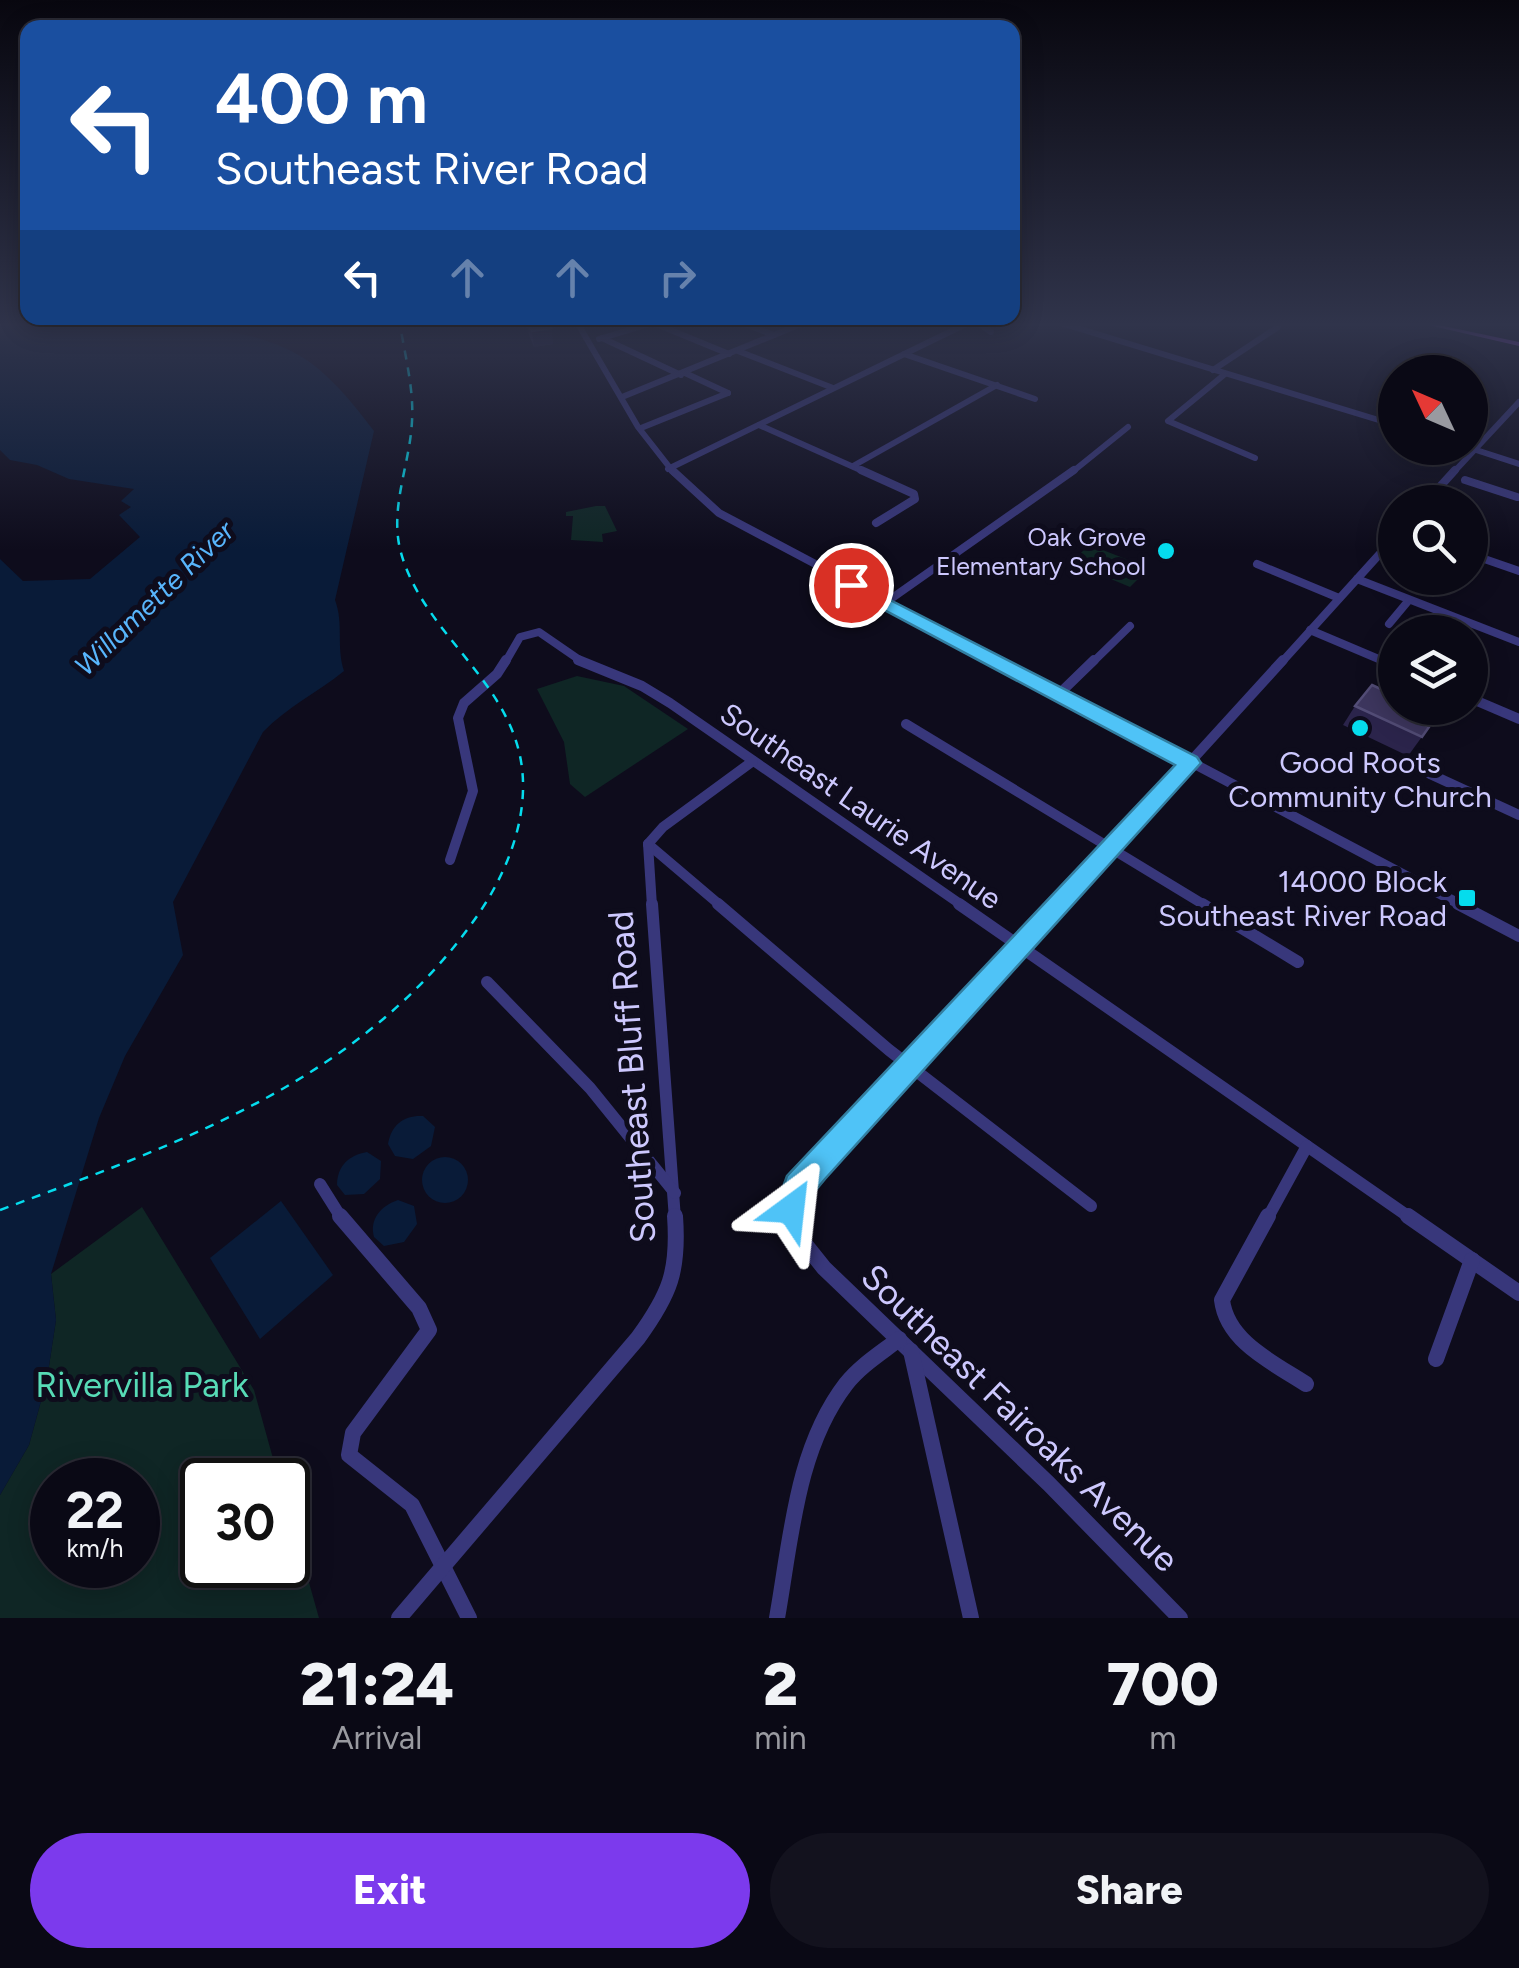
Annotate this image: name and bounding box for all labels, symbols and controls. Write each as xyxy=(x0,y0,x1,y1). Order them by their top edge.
text: 400 m xyxy=(215,56,428,141)
icon: left xyxy=(50,60,180,190)
text: Southeast River Road xyxy=(215,141,649,195)
icon: left xyxy=(335,250,390,305)
icon: ahead xyxy=(440,250,495,305)
icon: ahead xyxy=(545,250,600,305)
icon: right xyxy=(650,250,705,305)
north arrow xyxy=(1378,355,1488,465)
map controls xyxy=(1378,355,1488,725)
button: search xyxy=(1378,485,1488,595)
water label: Willamette River xyxy=(67,512,242,683)
place label: Oak Grove Elementary School xyxy=(936,522,1146,581)
marker: Oak Grove Elementary School xyxy=(1155,540,1177,562)
pin xyxy=(809,543,894,628)
icon: arrive xyxy=(824,558,879,613)
button: layers xyxy=(1378,615,1488,725)
street label: Southeast Laurie Avenue xyxy=(713,695,1009,917)
marker: Good Roots Community Church xyxy=(1349,717,1371,739)
place label: Good Roots Community Church xyxy=(1228,744,1492,815)
place label: 14000 Block Southeast River Road xyxy=(1158,863,1447,934)
marker: 14000 Block Southeast River Road xyxy=(1456,887,1478,909)
street label: Southeast Bluff Road xyxy=(599,909,665,1245)
position arrow xyxy=(739,1157,843,1261)
street label: Southeast Fairoaks Avenue xyxy=(853,1256,1187,1580)
park label: Rivervilla Park xyxy=(35,1364,249,1406)
speed limit sign: 30 xyxy=(180,1458,310,1588)
text: 22 xyxy=(66,1480,124,1541)
text: km/h xyxy=(66,1533,124,1563)
text: 21:24 xyxy=(300,1648,454,1720)
text: 2 xyxy=(763,1648,798,1720)
text: 700 xyxy=(1107,1648,1219,1720)
text: Arrival xyxy=(332,1719,422,1757)
text: min xyxy=(754,1719,807,1757)
text: m xyxy=(1149,1719,1176,1757)
button: Exit xyxy=(30,1833,750,1948)
button: Share xyxy=(770,1833,1489,1948)

